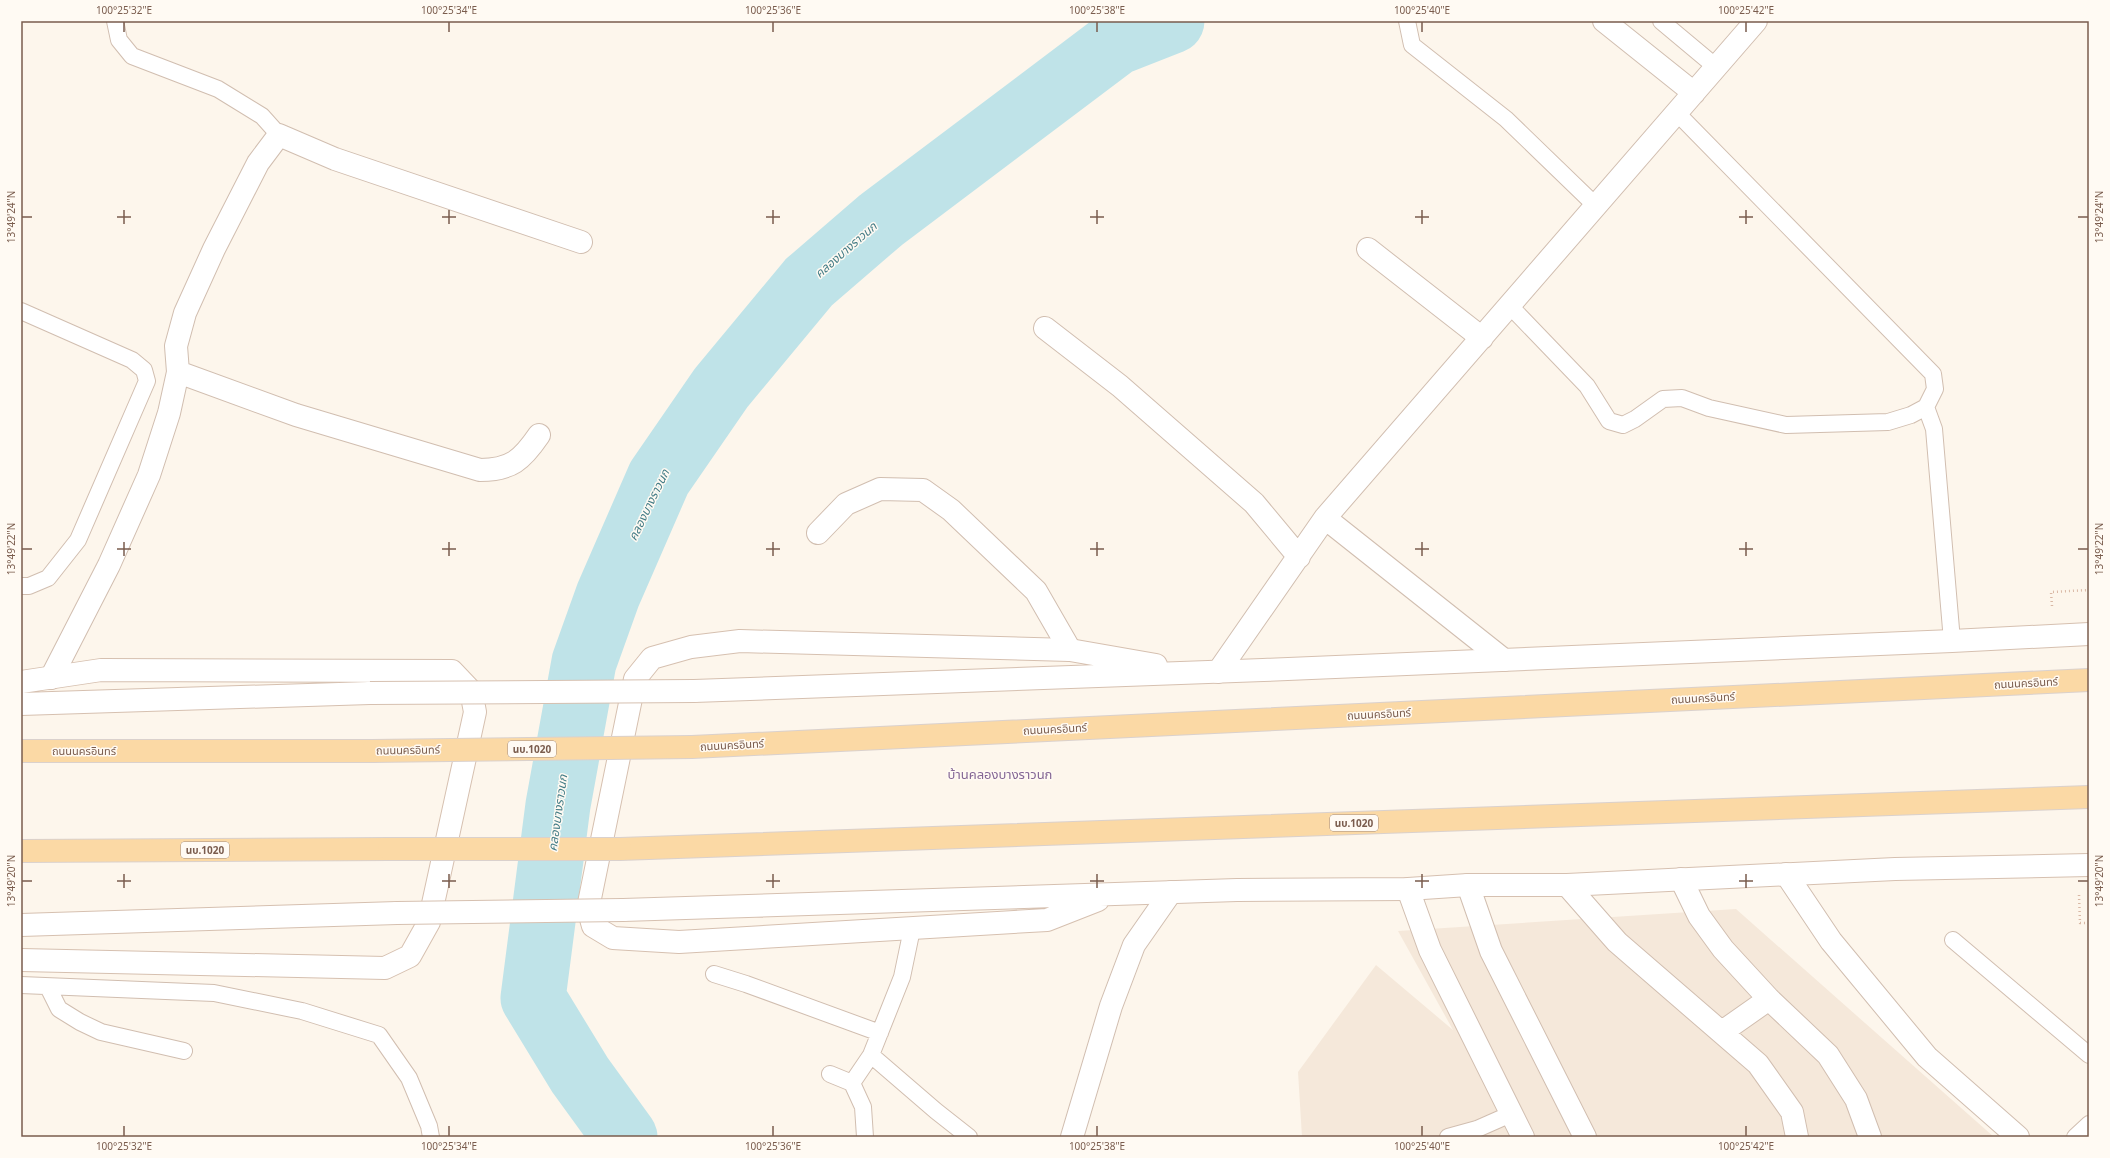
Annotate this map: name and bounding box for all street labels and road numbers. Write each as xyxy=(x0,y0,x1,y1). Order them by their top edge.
street label: ถนนนครอินทร์ xyxy=(1994,673,2059,692)
street label: ถนนนครอินทร์ xyxy=(1671,688,1736,707)
street label: ถนนนครอินทร์ xyxy=(1347,704,1412,723)
street label: ถนนนครอินทร์ xyxy=(1023,719,1088,738)
street label: ถนนนครอินทร์ xyxy=(700,735,765,754)
street label: ถนนนครอินทร์ xyxy=(376,741,441,758)
road number: นบ.1020 xyxy=(508,741,556,757)
street label: ถนนนครอินทร์ xyxy=(52,743,117,758)
road number: นบ.1020 xyxy=(1330,815,1378,831)
road number: นบ.1020 xyxy=(181,842,229,858)

